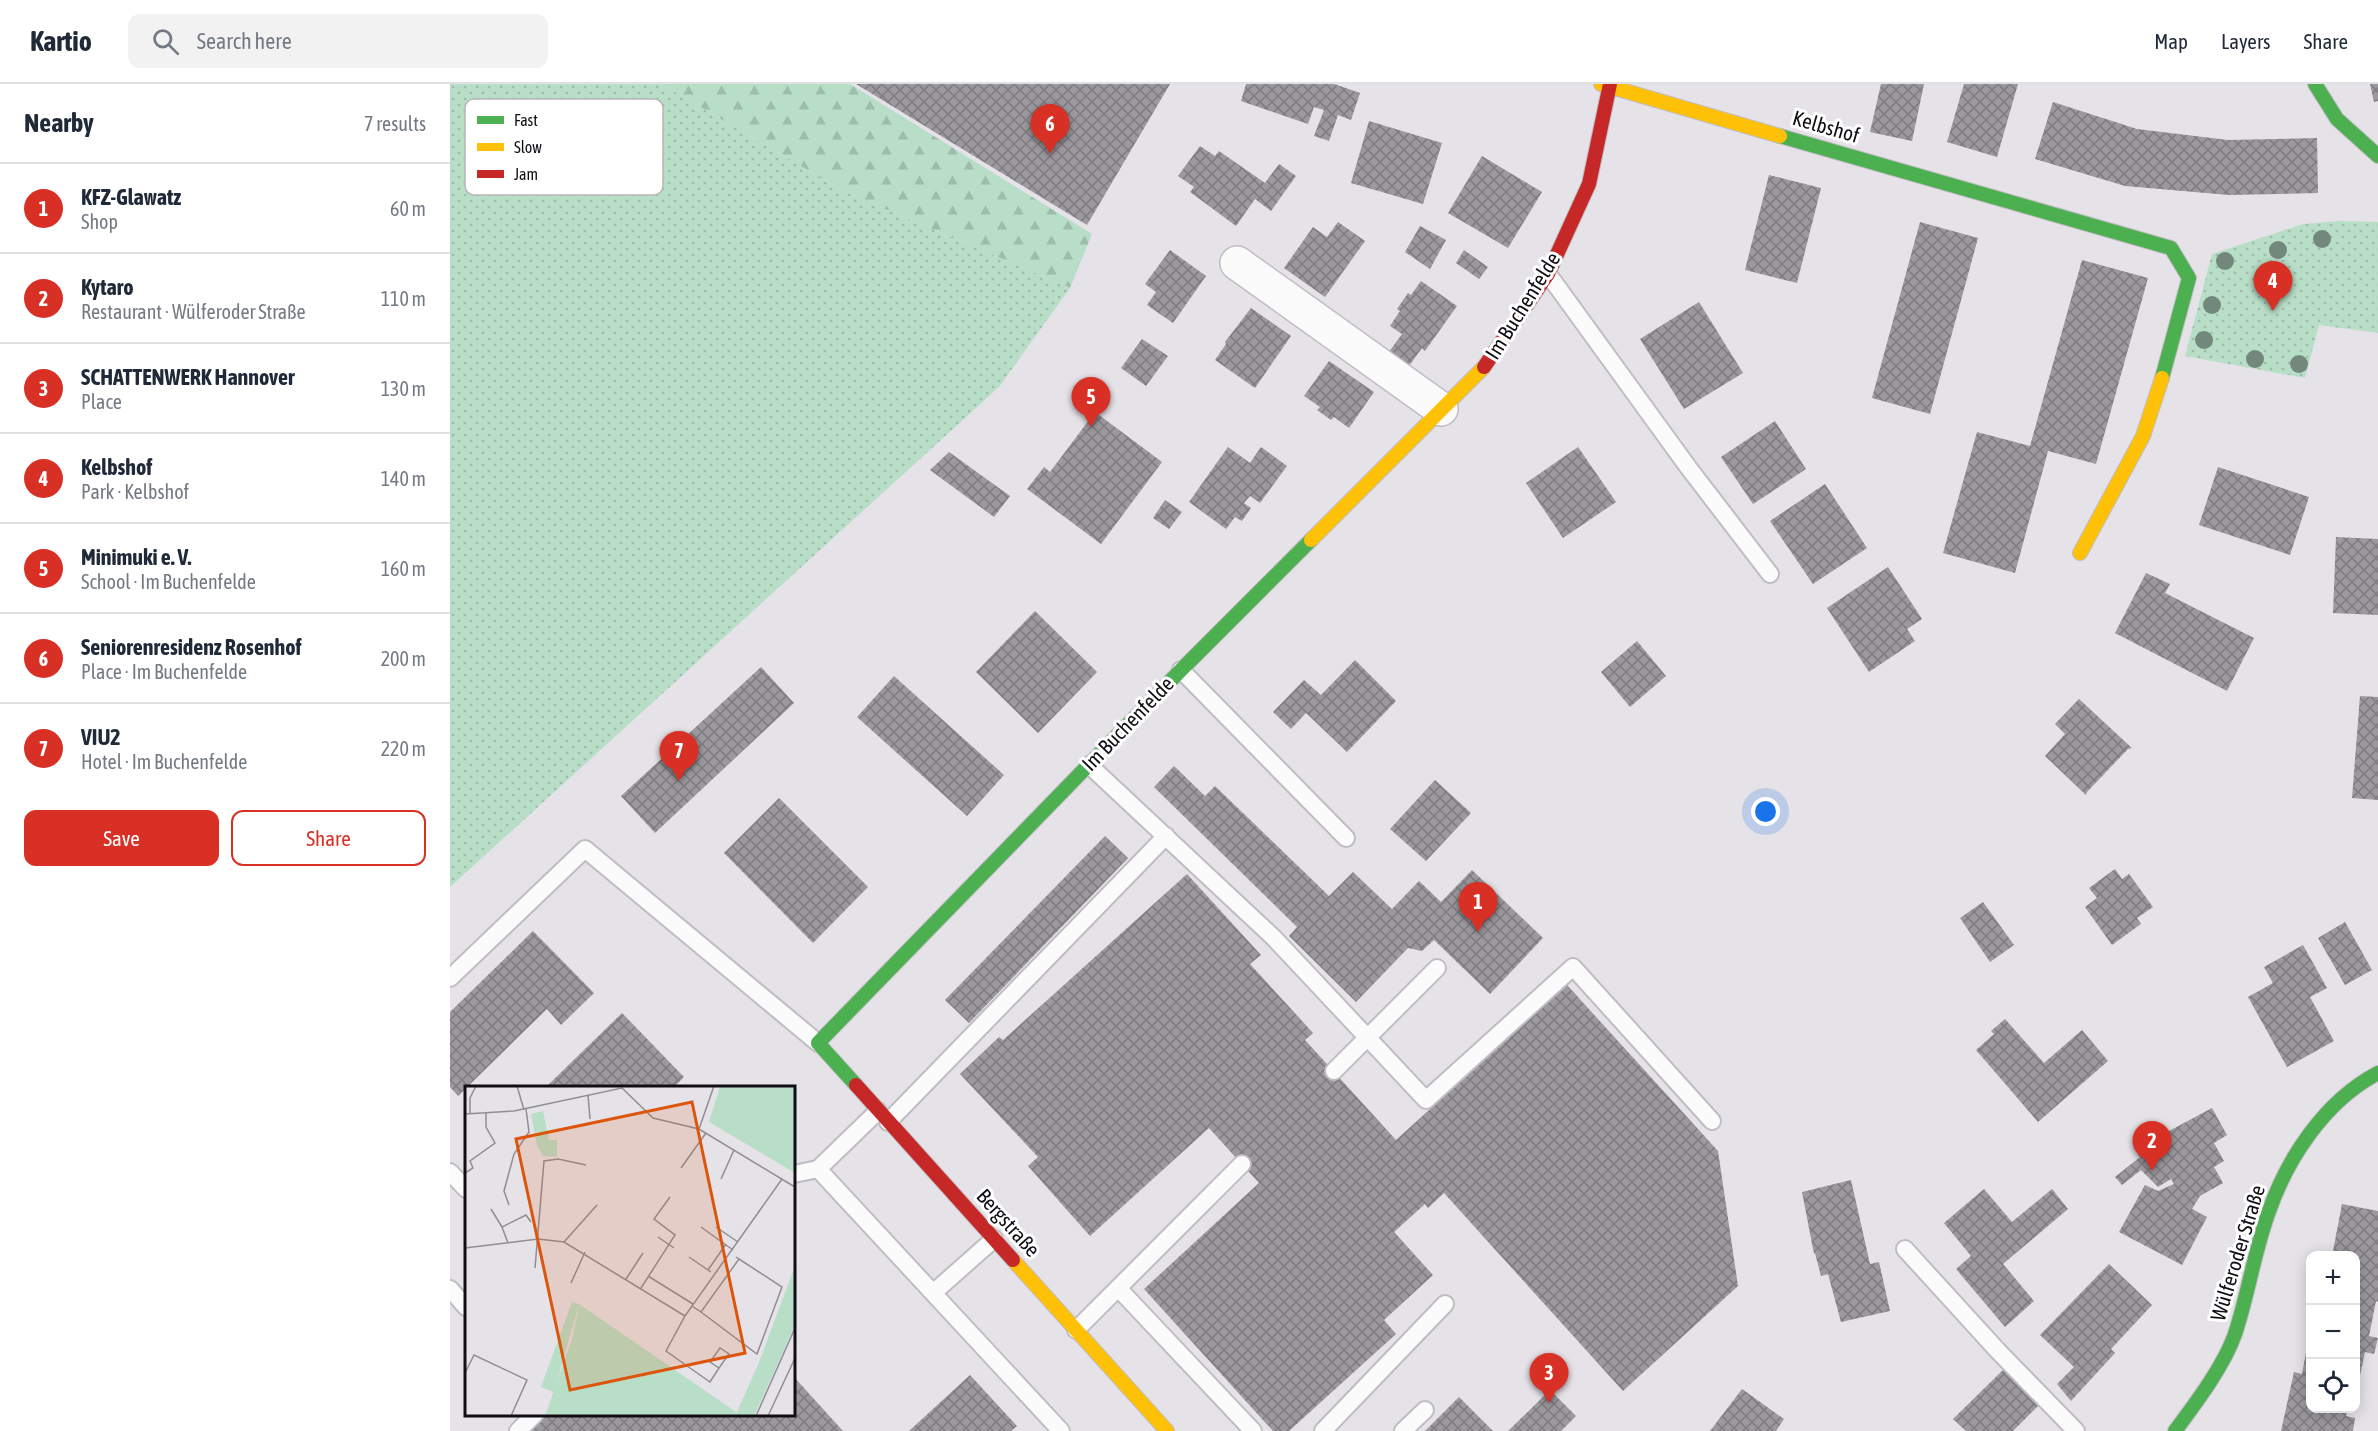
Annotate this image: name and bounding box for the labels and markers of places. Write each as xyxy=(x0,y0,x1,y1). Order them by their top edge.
pin: 6 xyxy=(1030,104,1070,154)
pin: 4 xyxy=(2254,262,2292,311)
pin: 5 xyxy=(1072,378,1110,427)
pin: 7 xyxy=(660,732,698,781)
pin: 1 xyxy=(1458,882,1498,932)
pin: 2 xyxy=(2132,1122,2172,1171)
pin: 3 xyxy=(1530,1354,1568,1403)

